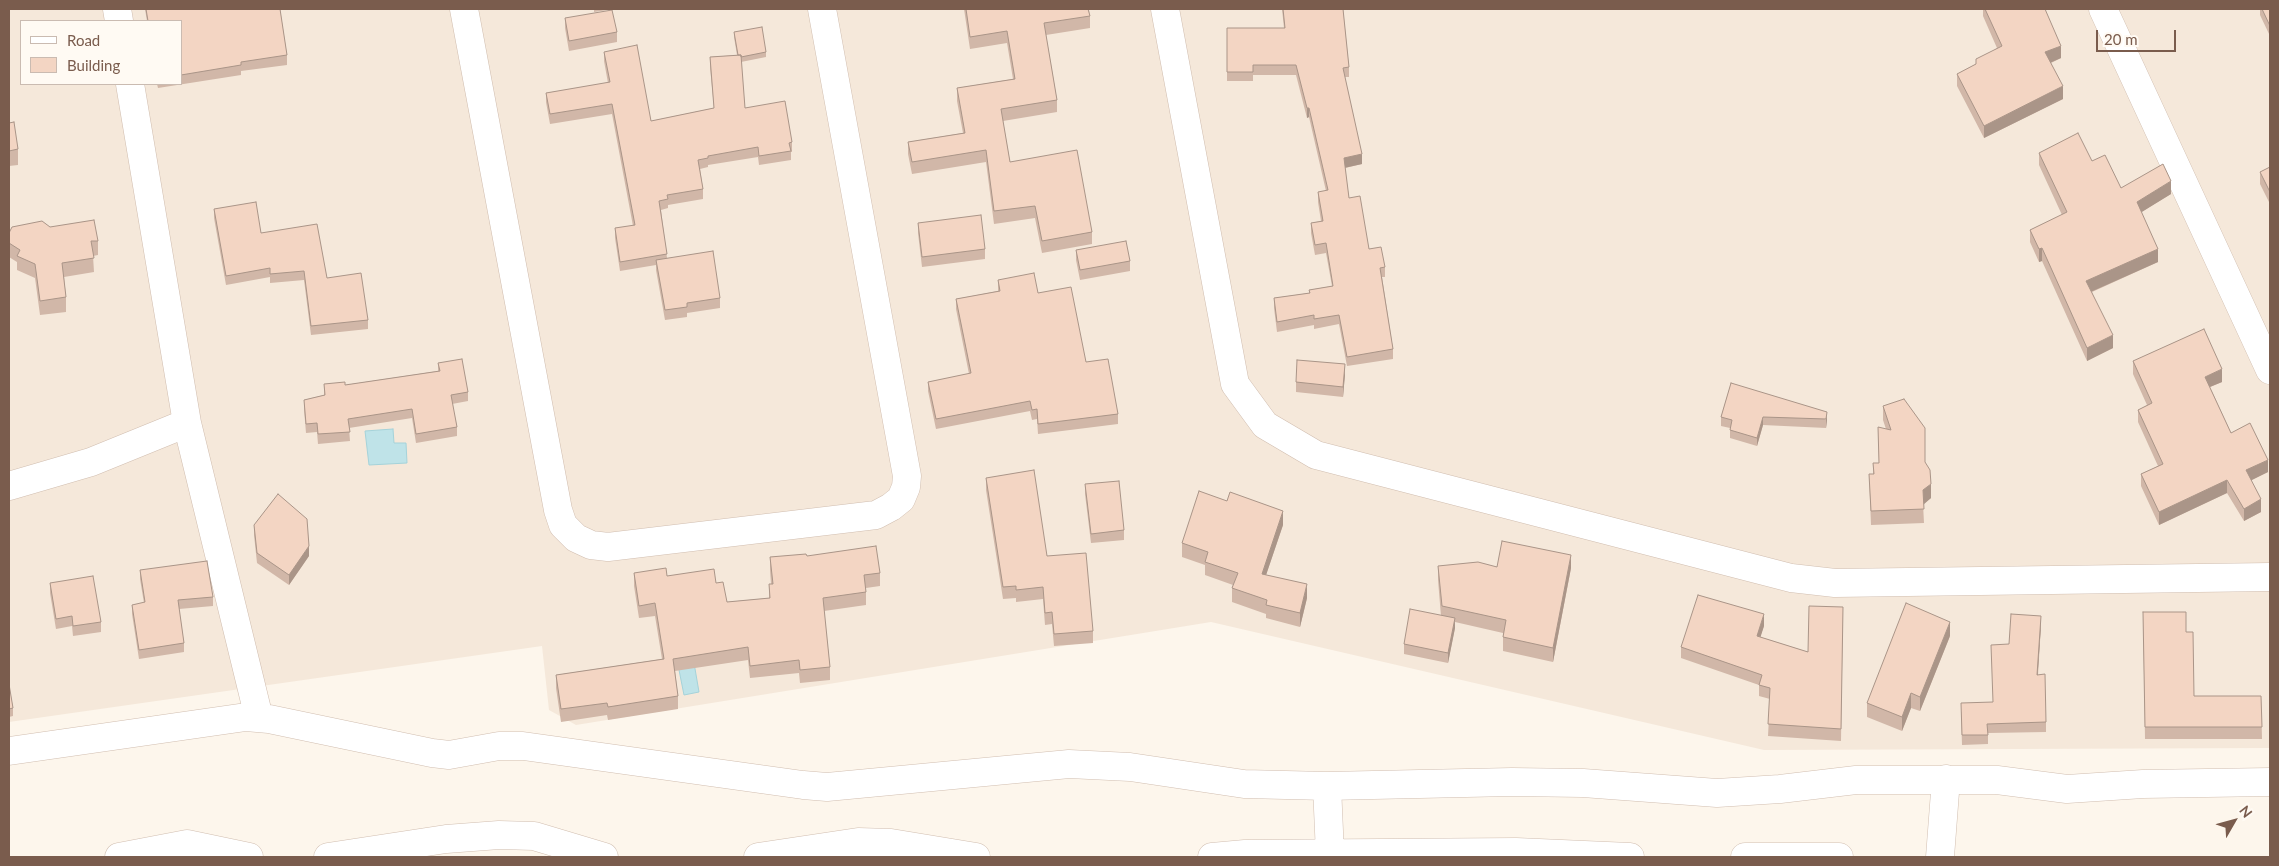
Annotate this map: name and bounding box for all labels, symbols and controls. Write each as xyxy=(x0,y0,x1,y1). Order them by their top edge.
legend xyxy=(20,20,182,85)
scale bar xyxy=(2099,20,2179,52)
text: 20 m xyxy=(2104,30,2138,48)
text: Road xyxy=(67,31,100,49)
text: Building xyxy=(67,56,120,74)
north arrow xyxy=(2209,796,2259,846)
text: N xyxy=(2236,802,2256,821)

